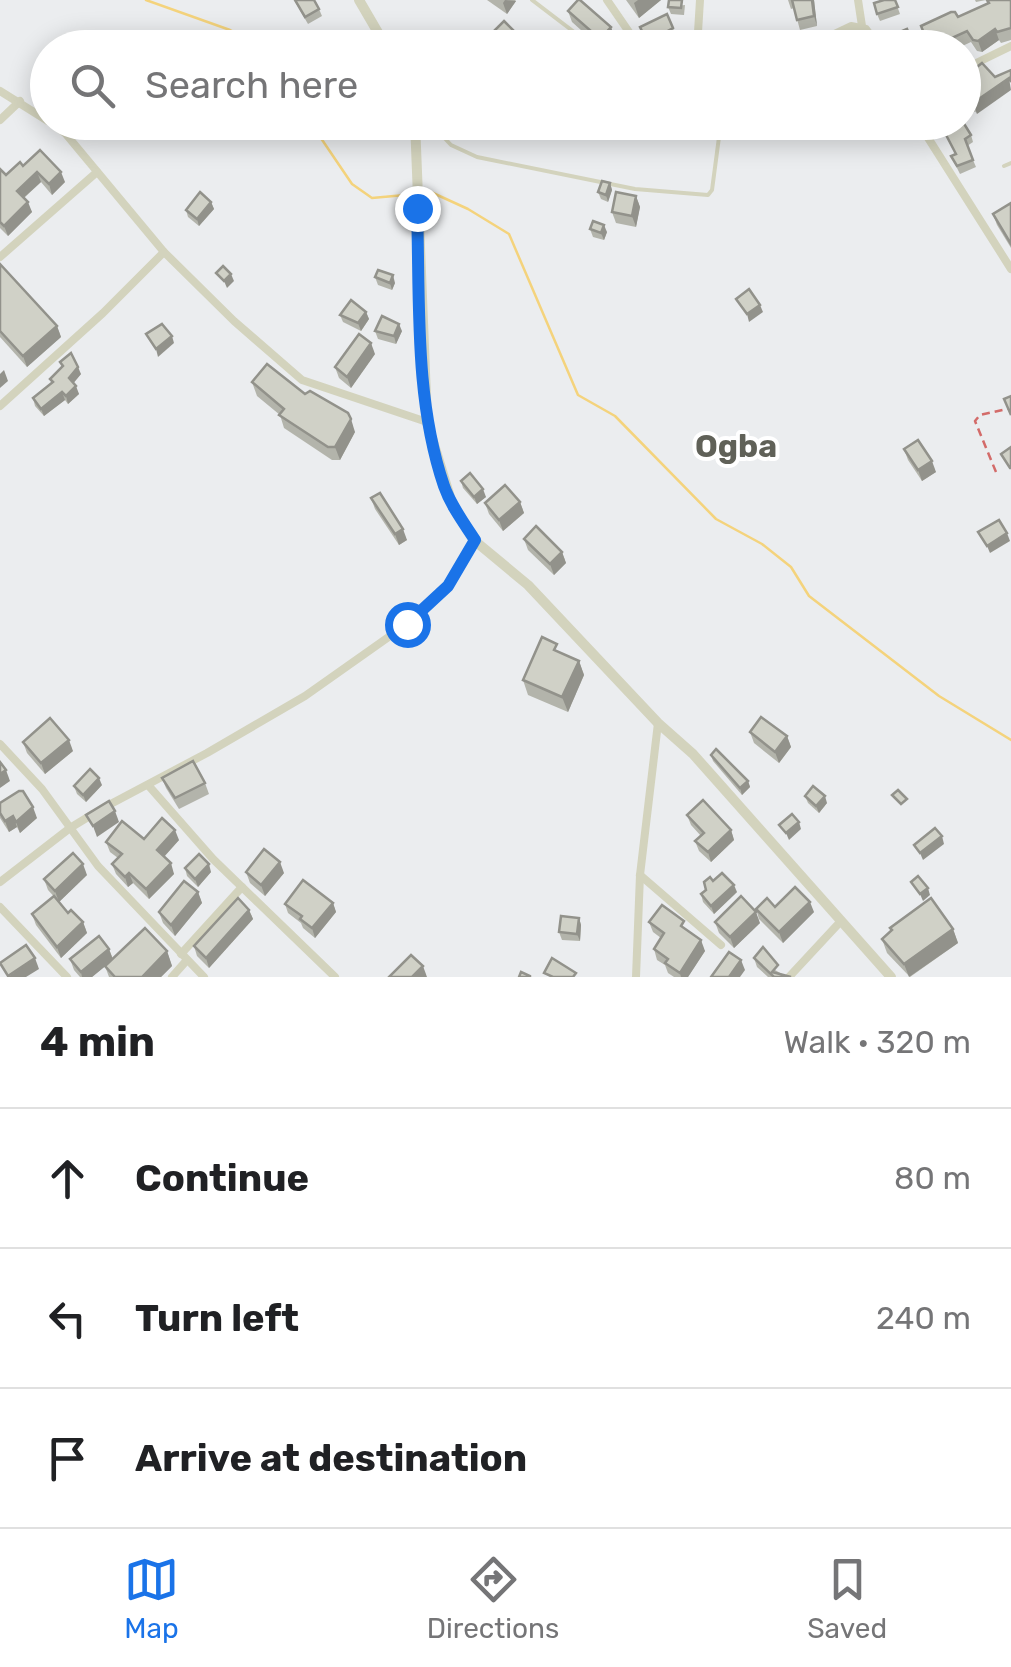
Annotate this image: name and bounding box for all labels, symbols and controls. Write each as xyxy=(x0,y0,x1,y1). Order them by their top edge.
search box xyxy=(30,30,981,140)
icon: search xyxy=(65,58,120,113)
text: Search here xyxy=(145,62,358,108)
route end xyxy=(395,186,441,232)
district label: Ogba xyxy=(695,427,777,465)
route start xyxy=(385,602,431,648)
text: 4 min xyxy=(40,1017,155,1067)
text: Walk · 320 m xyxy=(784,1023,971,1061)
icon: ahead xyxy=(40,1151,95,1206)
text: Continue xyxy=(135,1155,309,1201)
text: 80 m xyxy=(894,1159,971,1197)
icon: left xyxy=(40,1291,95,1346)
text: Turn left xyxy=(135,1295,299,1341)
text: 240 m xyxy=(876,1299,971,1337)
icon: arrive xyxy=(40,1431,95,1486)
text: Arrive at destination xyxy=(135,1435,527,1481)
tab: Map xyxy=(124,1552,179,1645)
tab: Directions xyxy=(427,1552,559,1645)
tab: Saved xyxy=(807,1552,887,1645)

